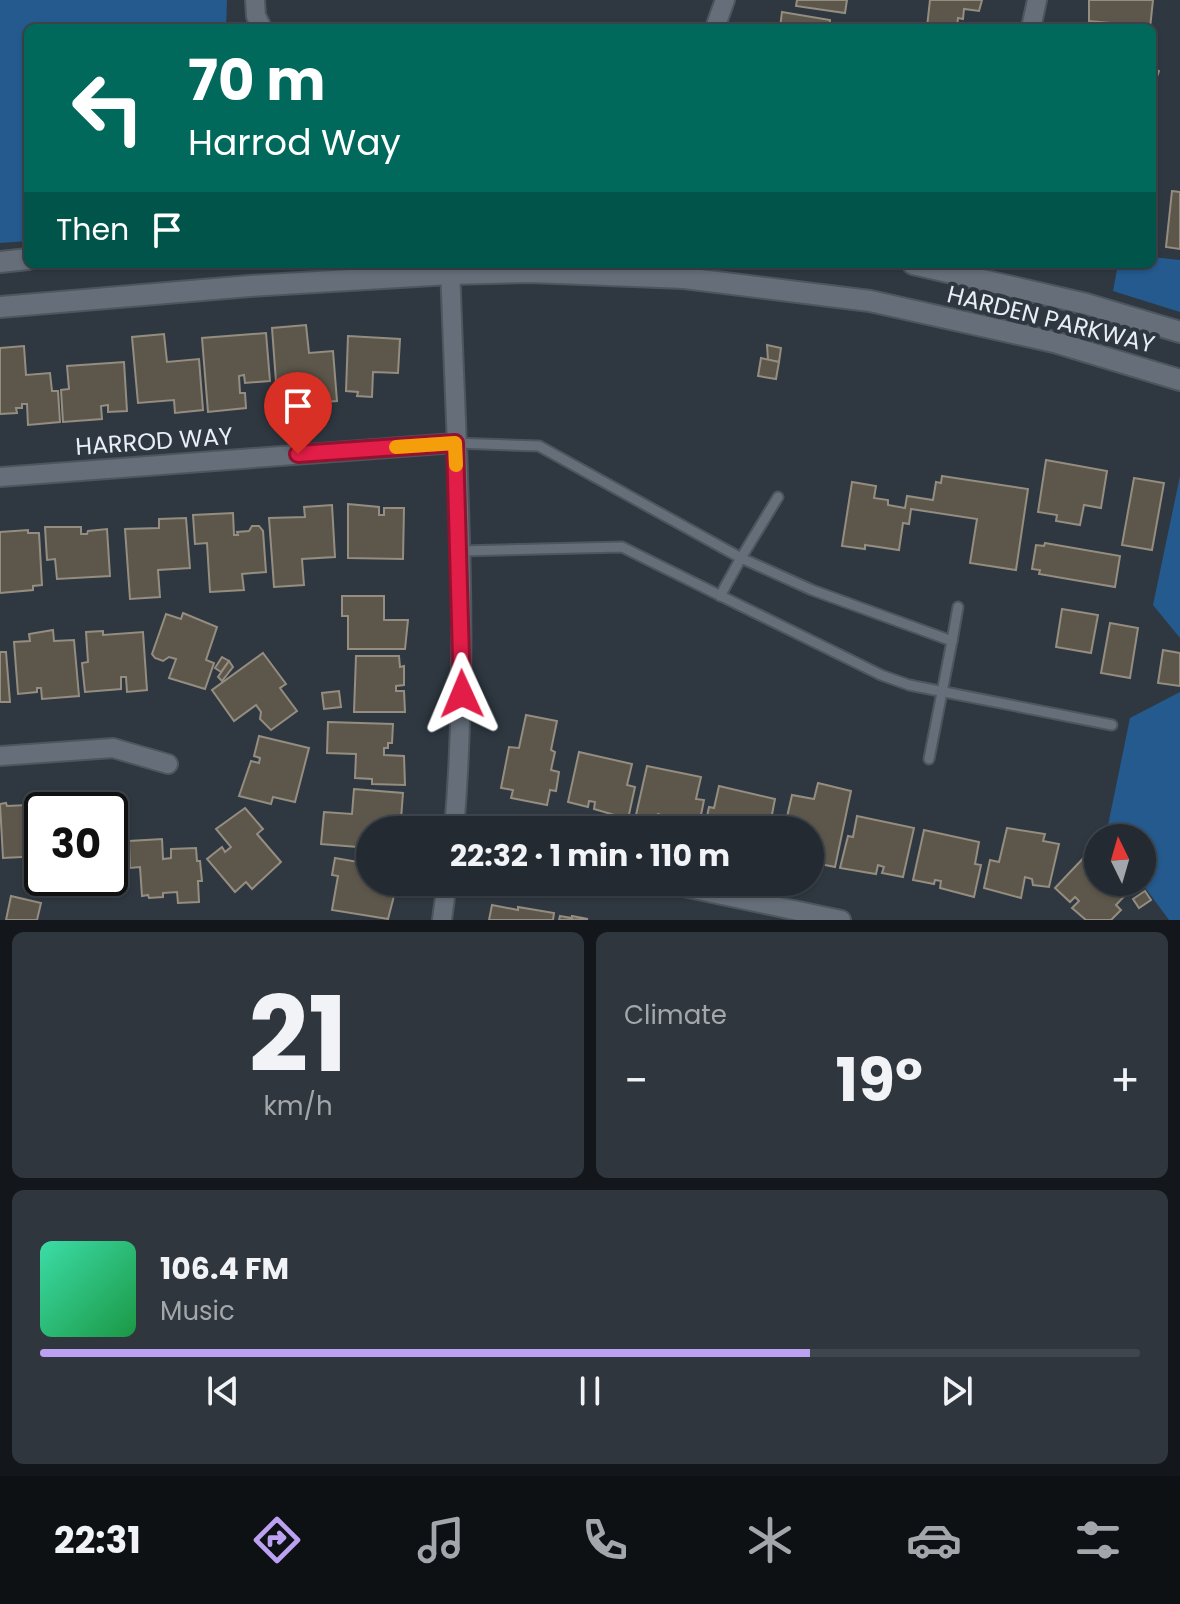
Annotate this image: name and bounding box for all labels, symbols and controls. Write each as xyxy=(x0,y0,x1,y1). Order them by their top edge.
text: 70 m xyxy=(188,41,326,120)
icon: left xyxy=(56,56,160,160)
text: Harrod Way xyxy=(188,117,401,168)
text: Then xyxy=(56,208,129,251)
icon: arrive xyxy=(145,208,189,252)
street label: HARDEN PARKWAY xyxy=(944,277,1158,361)
pin xyxy=(264,372,332,454)
icon: arrive xyxy=(276,384,320,428)
street label: HARROD WAY xyxy=(74,419,234,463)
position arrow xyxy=(420,652,504,736)
speed limit sign: 30 xyxy=(24,792,128,896)
north arrow xyxy=(1084,824,1156,896)
map controls xyxy=(1084,824,1156,896)
text: 22:32 · 1 min · 110 m xyxy=(450,834,730,877)
text: 21 xyxy=(249,962,347,1107)
text: Climate xyxy=(624,997,727,1033)
text: 19° xyxy=(835,1038,923,1122)
text: − xyxy=(624,1050,648,1111)
text: + xyxy=(1110,1050,1140,1111)
text: km/h xyxy=(263,1088,333,1124)
text: 106.4 FM xyxy=(160,1247,289,1290)
text: Music xyxy=(160,1293,235,1329)
icon: previous xyxy=(201,1369,245,1413)
icon: pause xyxy=(568,1369,612,1413)
icon: next xyxy=(935,1369,979,1413)
icon: directions xyxy=(249,1512,305,1568)
icon: music xyxy=(413,1512,469,1568)
icon: phone xyxy=(577,1512,633,1568)
icon: climate xyxy=(742,1512,798,1568)
icon: car xyxy=(906,1512,962,1568)
icon: filters xyxy=(1070,1512,1126,1568)
text: 22:31 xyxy=(54,1515,141,1566)

